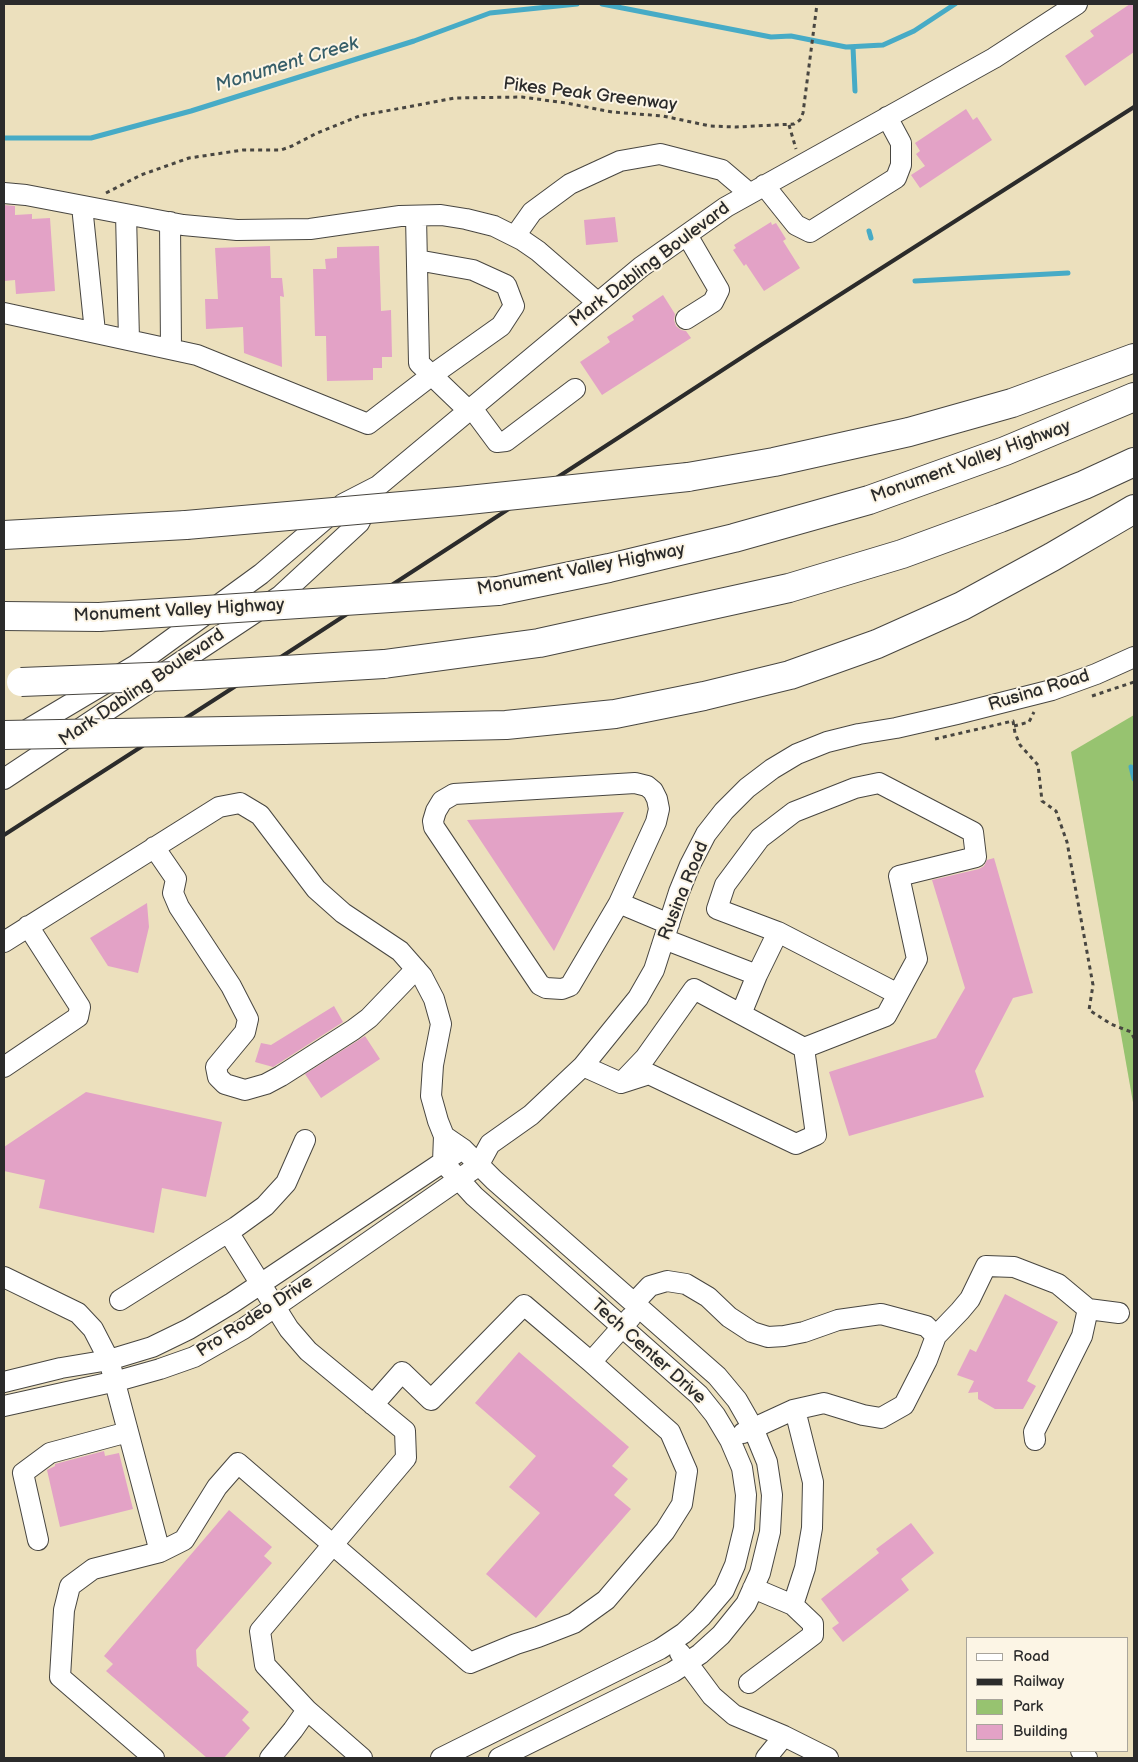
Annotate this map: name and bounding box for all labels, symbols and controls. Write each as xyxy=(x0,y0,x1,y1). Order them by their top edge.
water label: Monument Creek xyxy=(213,32,361,98)
street label: Pikes Peak Greenway xyxy=(502,74,678,116)
street label: Mark Dabling Boulevard xyxy=(566,198,734,332)
street label: Monument Valley Highway xyxy=(868,416,1074,508)
street label: Monument Valley Highway xyxy=(475,539,687,601)
street label: Monument Valley Highway xyxy=(73,595,285,627)
street label: Mark Dabling Boulevard xyxy=(55,625,229,751)
street label: Rusina Road xyxy=(986,665,1092,717)
street label: Rusina Road xyxy=(654,838,714,944)
street label: Pro Rodeo Drive xyxy=(193,1271,317,1363)
street label: Tech Center Drive xyxy=(586,1295,710,1409)
legend xyxy=(966,1637,1128,1752)
text: Road xyxy=(1013,1647,1049,1666)
text: Railway xyxy=(1013,1672,1064,1691)
text: Park xyxy=(1013,1697,1043,1716)
text: Building xyxy=(1013,1722,1068,1741)

